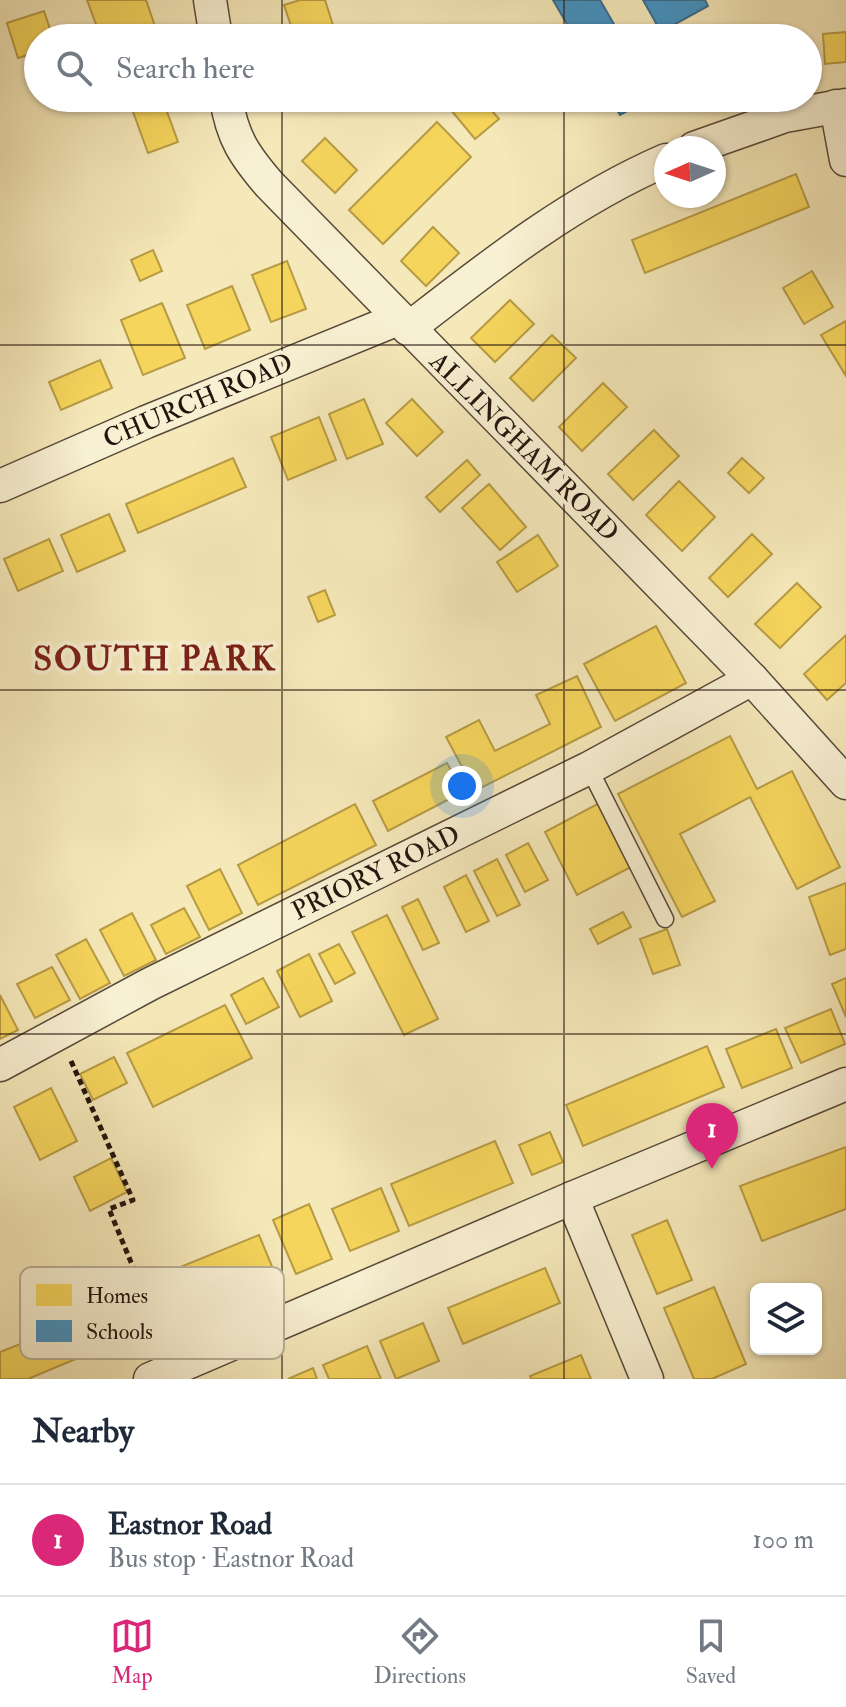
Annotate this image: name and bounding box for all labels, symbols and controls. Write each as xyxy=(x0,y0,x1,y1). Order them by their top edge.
search box xyxy=(24,24,822,112)
icon: search xyxy=(52,46,96,90)
text: Search here xyxy=(116,50,255,87)
north arrow xyxy=(654,136,726,208)
street label: ALLINGHAM ROAD xyxy=(422,345,625,548)
street label: CHURCH ROAD xyxy=(98,347,298,455)
district label: SOUTH PARK xyxy=(33,638,277,681)
your location xyxy=(442,766,482,806)
street label: PRIORY ROAD xyxy=(287,819,465,927)
pin: 1 xyxy=(686,1103,738,1169)
legend xyxy=(20,1267,284,1359)
text: Homes xyxy=(86,1282,148,1310)
map controls xyxy=(750,1283,822,1355)
button: layers xyxy=(750,1283,822,1355)
text: Schools xyxy=(86,1318,153,1346)
text: Nearby xyxy=(32,1410,134,1453)
text: Eastnor Road xyxy=(108,1506,272,1543)
text: 1 xyxy=(53,1524,63,1556)
text: 100 m xyxy=(753,1524,814,1556)
text: Bus stop · Eastnor Road xyxy=(108,1543,354,1575)
tab: Map xyxy=(110,1614,154,1690)
tab: Directions xyxy=(374,1614,466,1690)
tab: Saved xyxy=(686,1614,736,1690)

